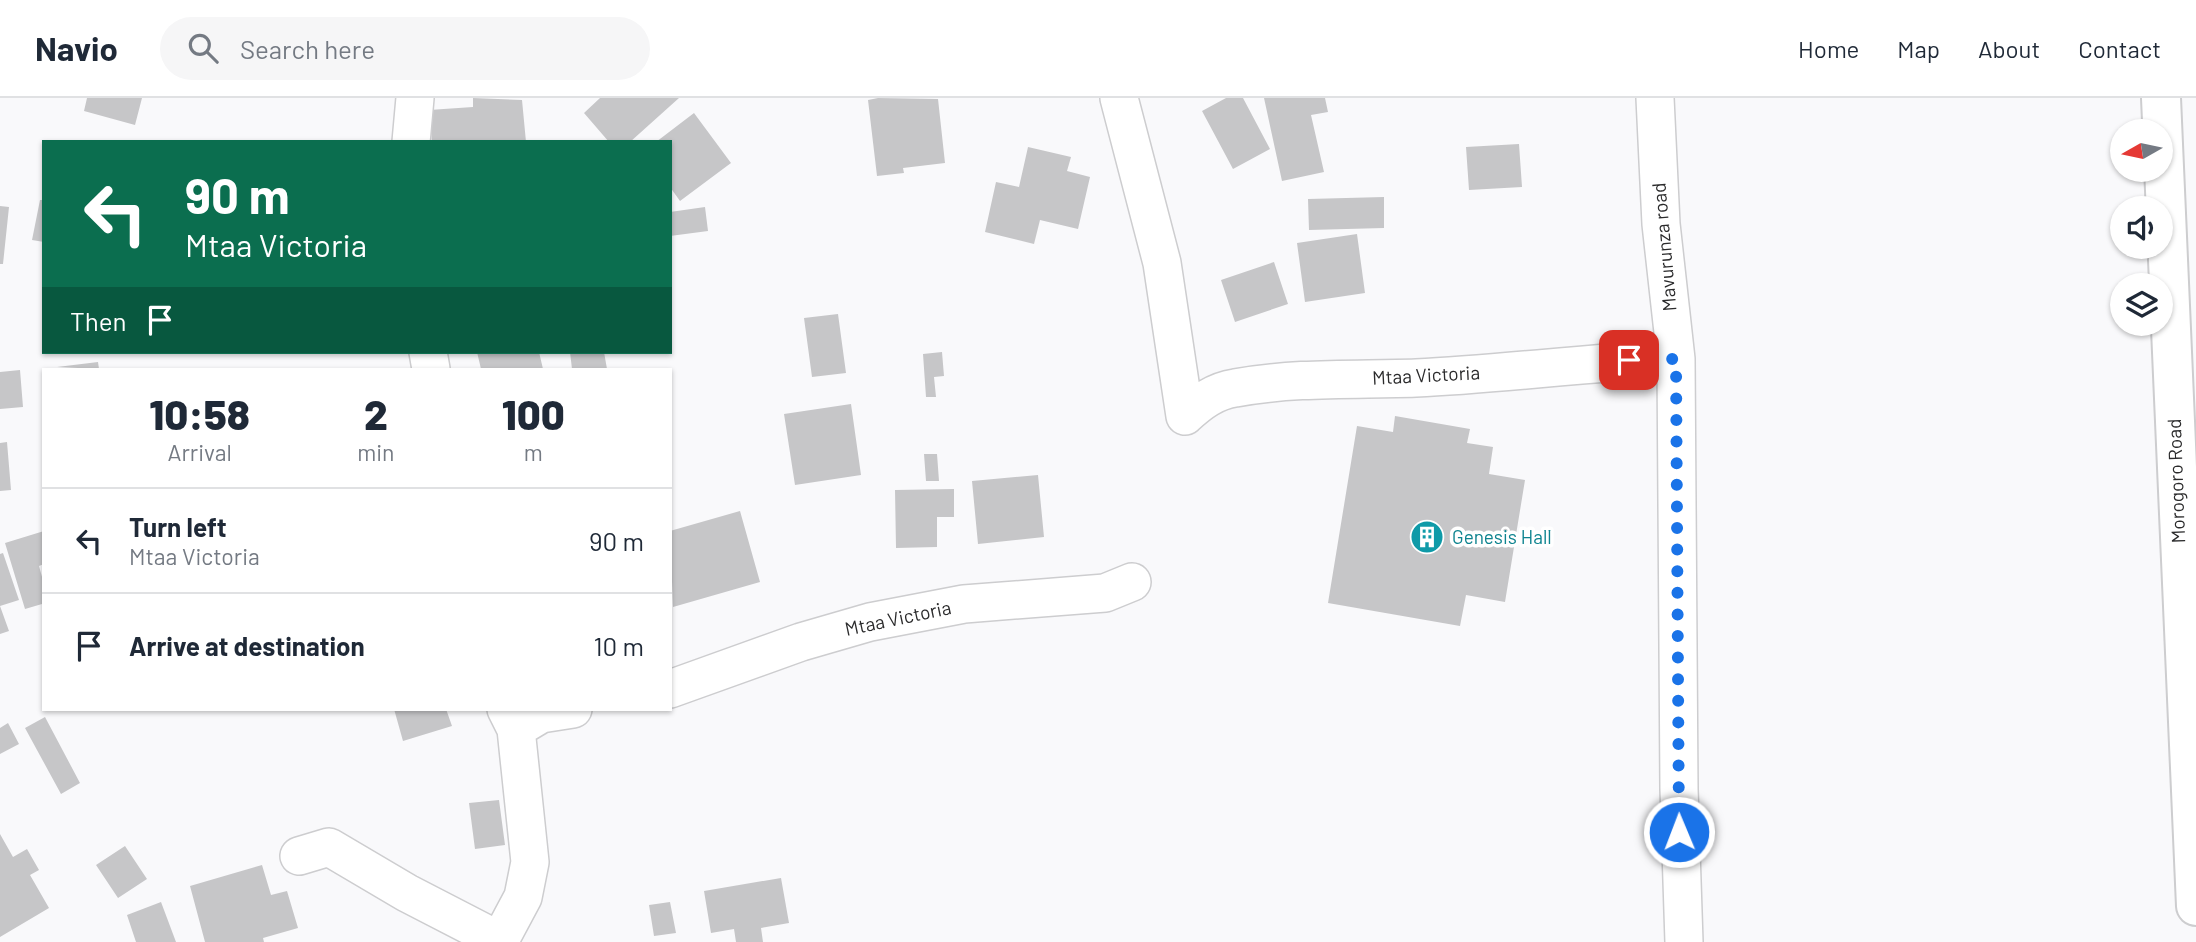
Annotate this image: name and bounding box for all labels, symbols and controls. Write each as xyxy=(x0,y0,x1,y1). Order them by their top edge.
search box xyxy=(160,17,650,80)
text: Navio xyxy=(35,28,118,68)
icon: search xyxy=(184,29,222,67)
text: Search here xyxy=(240,33,375,64)
text: Home xyxy=(1798,34,1859,63)
text: Map xyxy=(1897,34,1940,63)
text: About xyxy=(1978,34,2040,63)
text: Contact xyxy=(2078,34,2161,63)
north arrow xyxy=(2110,119,2174,182)
map controls xyxy=(2110,119,2173,336)
text: 90 m xyxy=(185,165,290,224)
icon: left xyxy=(70,168,161,259)
street label: Mavurunza road xyxy=(1646,182,1681,312)
button: sound xyxy=(2110,196,2173,259)
text: Mtaa Victoria xyxy=(185,225,367,263)
button: layers xyxy=(2110,273,2173,336)
icon: arrive xyxy=(141,301,179,339)
text: Then xyxy=(70,305,127,336)
pin xyxy=(1599,330,1659,390)
icon: arrive xyxy=(1610,341,1648,379)
street label: Mtaa Victoria xyxy=(1371,360,1481,389)
text: 10:58 xyxy=(149,388,250,438)
text: 2 xyxy=(364,388,388,438)
text: 100 xyxy=(502,388,565,438)
street label: Morogoro Road xyxy=(2162,418,2189,544)
text: Arrival xyxy=(167,438,232,466)
text: min xyxy=(357,438,394,466)
text: m xyxy=(524,438,543,466)
text: Turn left xyxy=(129,511,227,542)
building icon: Genesis Hall xyxy=(1408,518,1446,556)
icon: left xyxy=(70,522,108,560)
text: 90 m xyxy=(589,525,644,556)
place label: Genesis Hall xyxy=(1452,525,1552,548)
text: Mtaa Victoria xyxy=(129,542,260,570)
street label: Mtaa Victoria xyxy=(843,595,953,640)
icon: arrive xyxy=(70,627,108,665)
text: Arrive at destination xyxy=(129,630,365,661)
text: 10 m xyxy=(594,630,644,661)
position arrow xyxy=(1642,795,1716,869)

